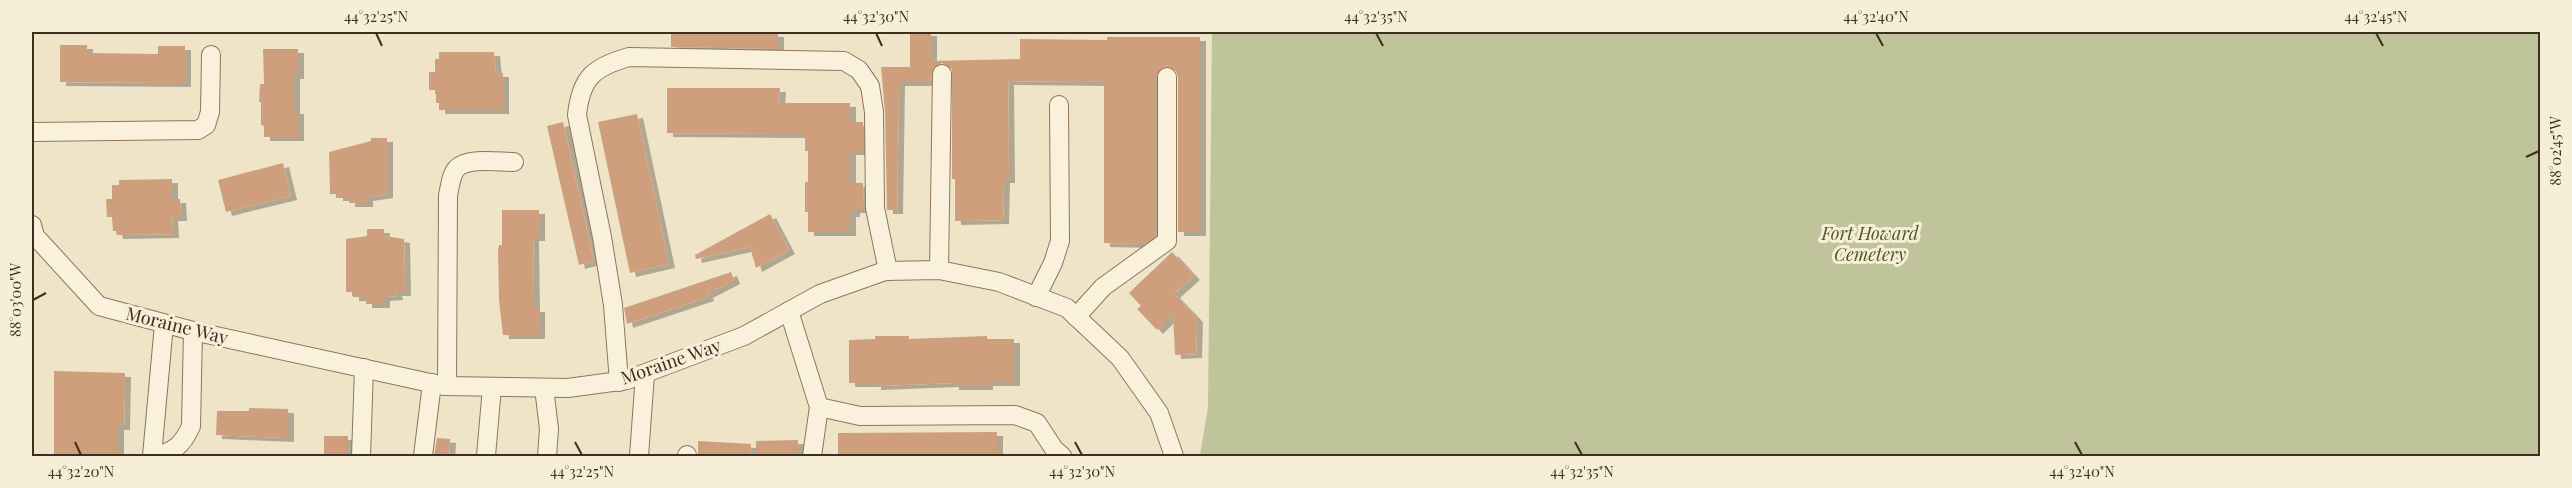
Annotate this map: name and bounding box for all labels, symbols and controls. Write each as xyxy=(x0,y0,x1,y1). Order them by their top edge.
text: 44°32'25"N xyxy=(344,6,408,26)
text: 44°32'30"N xyxy=(843,6,910,26)
text: 44°32'35"N xyxy=(1344,6,1408,26)
text: 44°32'40"N xyxy=(1843,6,1909,26)
text: 44°32'45"N xyxy=(2344,6,2408,26)
text: 88°02'45"W xyxy=(2545,116,2565,186)
park label: Fort Howard Cemetery xyxy=(1820,221,1920,266)
text: 88°03'00"W xyxy=(5,263,25,337)
street label: Moraine Way xyxy=(124,301,231,349)
street label: Moraine Way xyxy=(617,333,724,389)
text: 44°32'20"N xyxy=(48,461,115,481)
text: 44°32'25"N xyxy=(550,461,614,481)
text: 44°32'30"N xyxy=(1049,461,1116,481)
text: 44°32'35"N xyxy=(1550,461,1614,481)
text: 44°32'40"N xyxy=(2049,461,2115,481)

